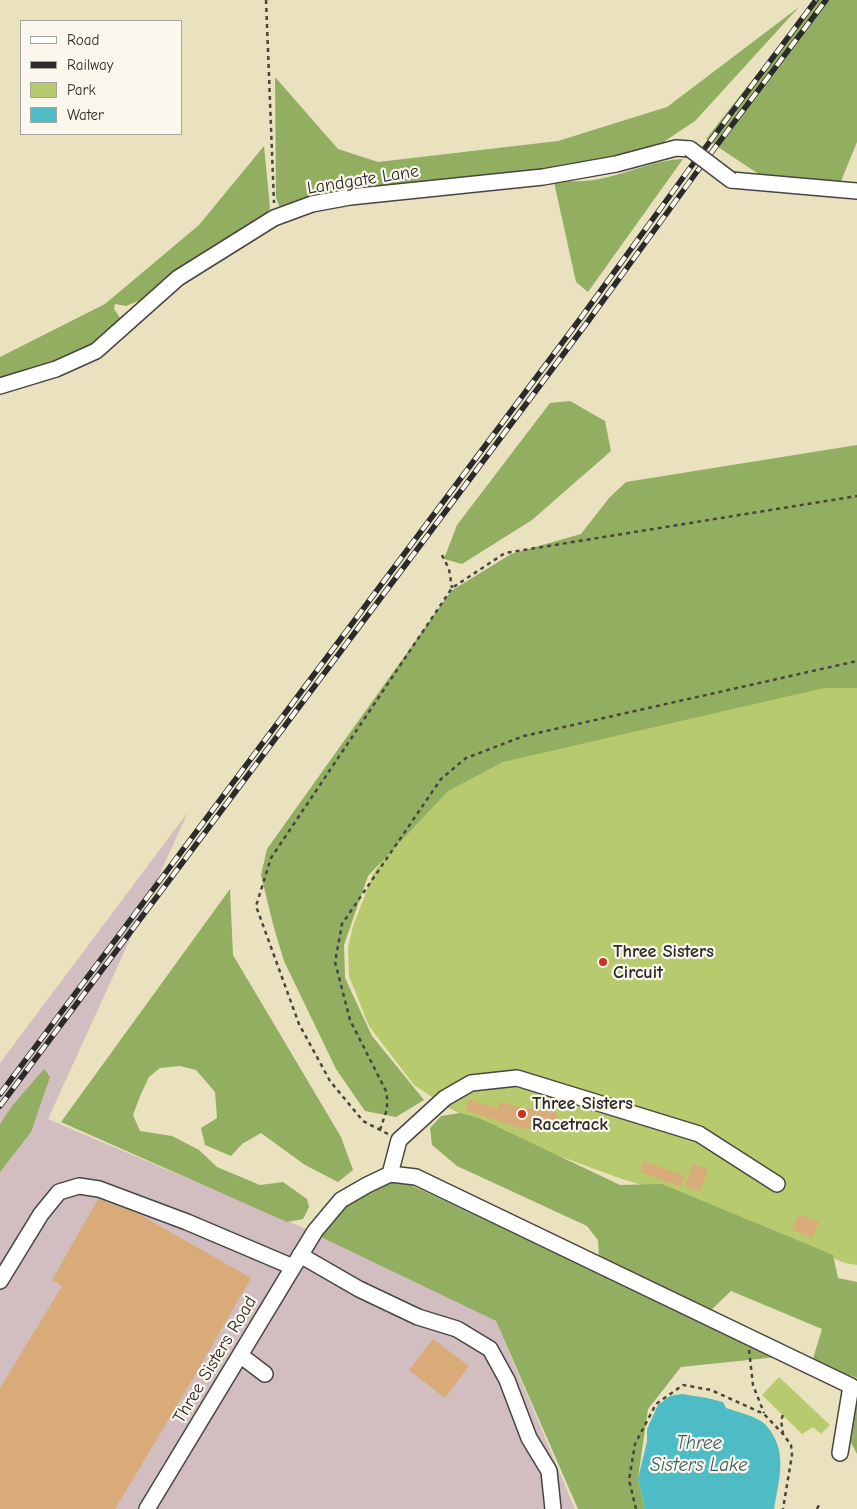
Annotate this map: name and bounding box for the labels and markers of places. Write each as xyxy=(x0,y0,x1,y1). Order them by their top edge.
place label: Three Sisters Circuit xyxy=(613,941,714,984)
marker: Three Sisters Circuit xyxy=(597,956,609,968)
place label: Three Sisters Racetrack xyxy=(532,1093,633,1136)
marker: Three Sisters Racetrack xyxy=(516,1108,528,1120)

